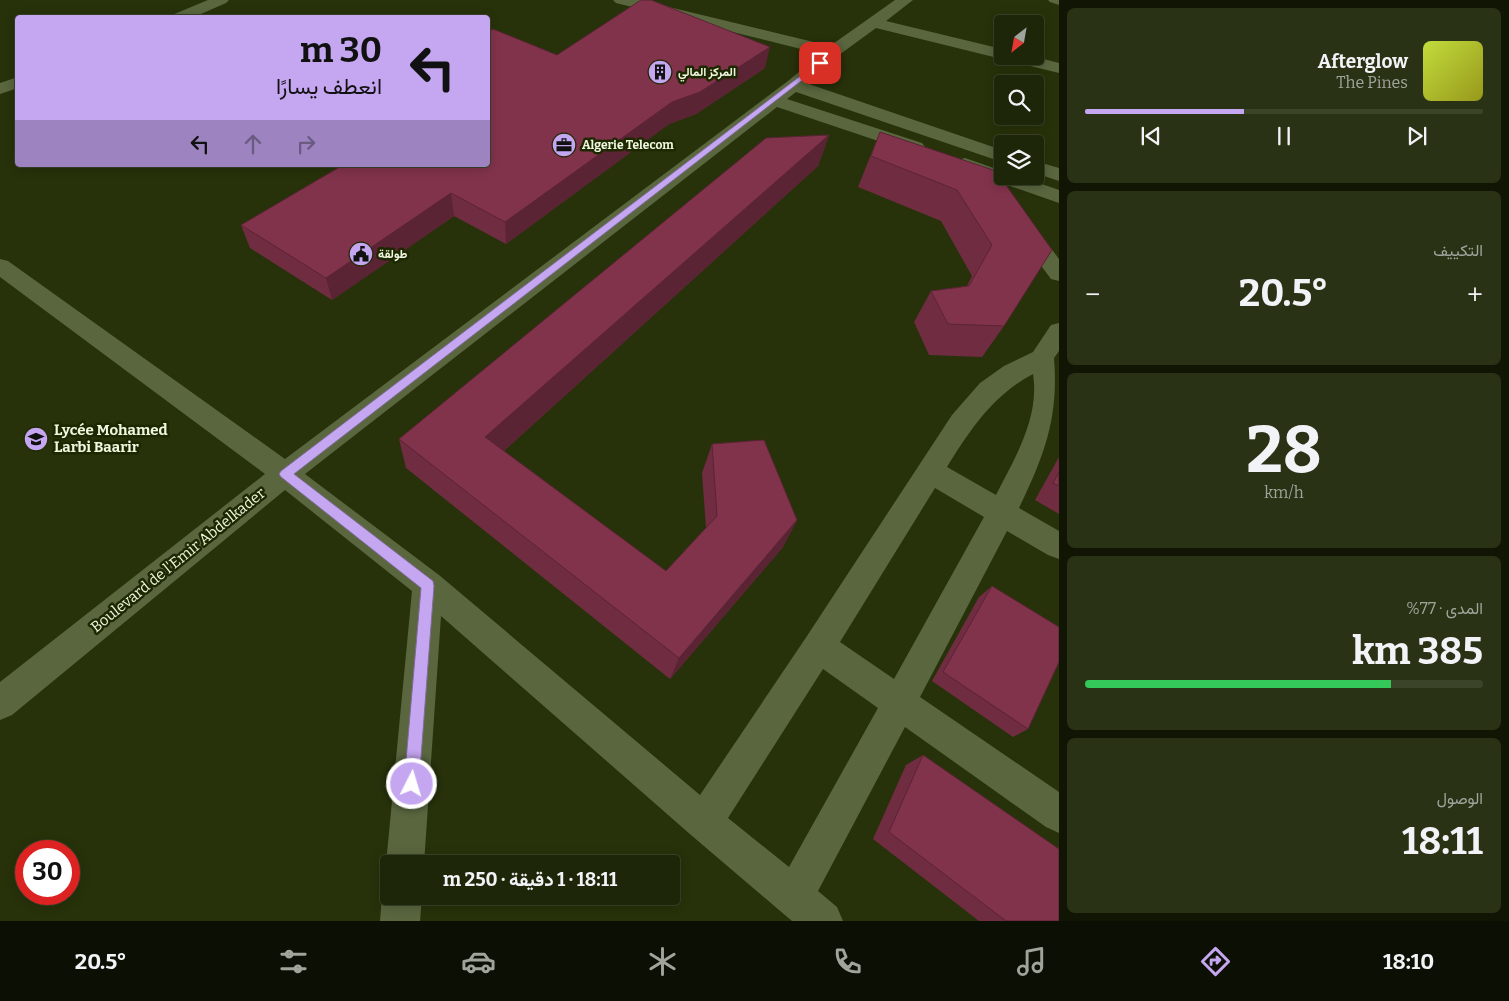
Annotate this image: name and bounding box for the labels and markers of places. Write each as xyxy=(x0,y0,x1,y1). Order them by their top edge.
pin xyxy=(799,42,841,84)
building icon: المركز المالي xyxy=(647,59,673,85)
place label: المركز المالي xyxy=(678,65,736,82)
office icon: Algerie Telecom xyxy=(551,132,577,158)
place label: Algerie Telecom xyxy=(582,138,674,152)
public building icon: طولقة xyxy=(348,241,374,267)
place label: طولقة xyxy=(378,247,407,262)
place label: Lycée Mohamed Larbi Baarir xyxy=(54,421,168,456)
school or university icon: Lycée Mohamed Larbi Baarir xyxy=(23,426,49,452)

